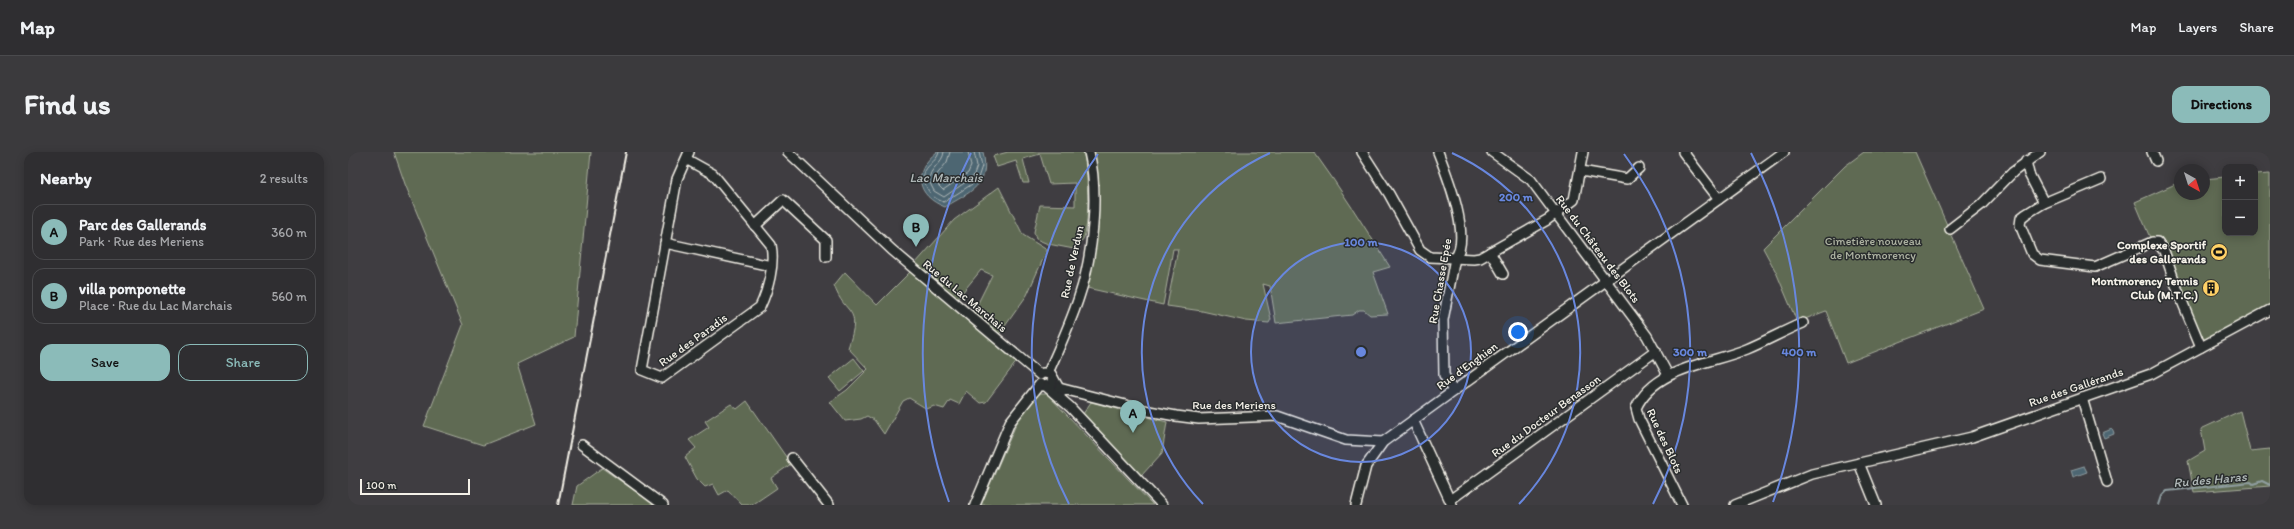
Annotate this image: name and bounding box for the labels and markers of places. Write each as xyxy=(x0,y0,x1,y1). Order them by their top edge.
pin: B xyxy=(903,214,929,247)
place label: Complexe Sportif des Gallerands xyxy=(2117,238,2207,266)
sports icon: Complexe Sportif des Gallerands xyxy=(2209,242,2229,262)
place label: Montmorency Tennis Club (M.T.C.) xyxy=(2091,274,2199,303)
building icon: Montmorency Tennis Club (M.T.C.) xyxy=(2201,278,2221,298)
centre of rings xyxy=(1354,345,1368,359)
pin: A xyxy=(1120,400,1146,433)

